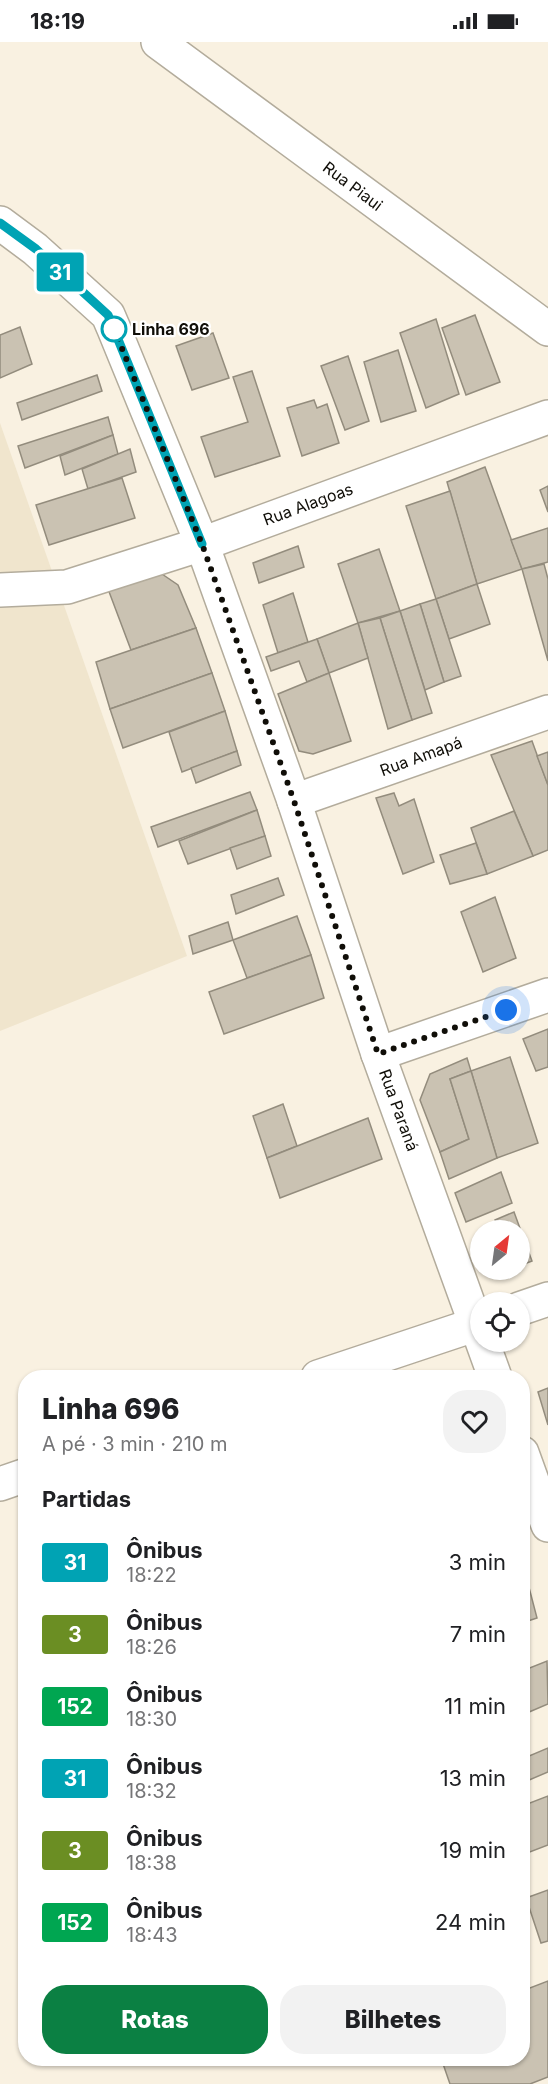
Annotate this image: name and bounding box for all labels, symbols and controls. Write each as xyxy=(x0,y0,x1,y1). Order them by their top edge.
text: 18:19 xyxy=(30,8,85,34)
street label: Rua Piaui xyxy=(319,157,387,215)
line badge: 31 xyxy=(33,252,87,292)
text: 31 xyxy=(49,260,71,285)
marker: Linha 696 xyxy=(101,316,127,342)
place label: Linha 696 xyxy=(132,319,210,339)
street label: Rua Alagoas xyxy=(260,479,356,529)
street label: Rua Amapá xyxy=(377,732,465,780)
your location xyxy=(491,995,521,1025)
street label: Rua Paraná xyxy=(375,1066,423,1154)
north arrow xyxy=(470,1220,530,1280)
map controls xyxy=(470,1220,530,1352)
button: locate xyxy=(470,1292,530,1352)
button: heart xyxy=(443,1390,506,1453)
text: Linha 696 xyxy=(42,1392,180,1426)
text: A pé · 3 min · 210 m xyxy=(42,1432,228,1456)
text: Partidas xyxy=(42,1486,131,1512)
text: Ônibus xyxy=(126,1537,203,1563)
text: 3 min xyxy=(449,1549,506,1575)
text: 31 xyxy=(64,1550,86,1575)
text: 18:22 xyxy=(126,1563,177,1587)
text: Ônibus xyxy=(126,1609,203,1635)
text: 7 min xyxy=(450,1621,506,1647)
text: 3 xyxy=(68,1622,82,1647)
text: 18:26 xyxy=(126,1635,177,1659)
text: Ônibus xyxy=(126,1681,203,1707)
text: 11 min xyxy=(444,1693,506,1719)
text: 152 xyxy=(57,1694,93,1719)
text: 18:30 xyxy=(126,1707,177,1731)
text: Ônibus xyxy=(126,1753,203,1779)
text: 13 min xyxy=(440,1765,506,1791)
text: 31 xyxy=(64,1766,86,1791)
text: 18:32 xyxy=(126,1779,177,1803)
text: Ônibus xyxy=(126,1825,203,1851)
text: 19 min xyxy=(440,1837,506,1863)
text: 3 xyxy=(68,1838,82,1863)
text: 18:38 xyxy=(126,1851,177,1875)
text: Ônibus xyxy=(126,1897,203,1923)
text: 24 min xyxy=(435,1909,506,1935)
text: 152 xyxy=(57,1910,93,1935)
text: 18:43 xyxy=(126,1923,178,1947)
button: Rotas xyxy=(42,1985,268,2054)
button: Bilhetes xyxy=(280,1985,506,2054)

